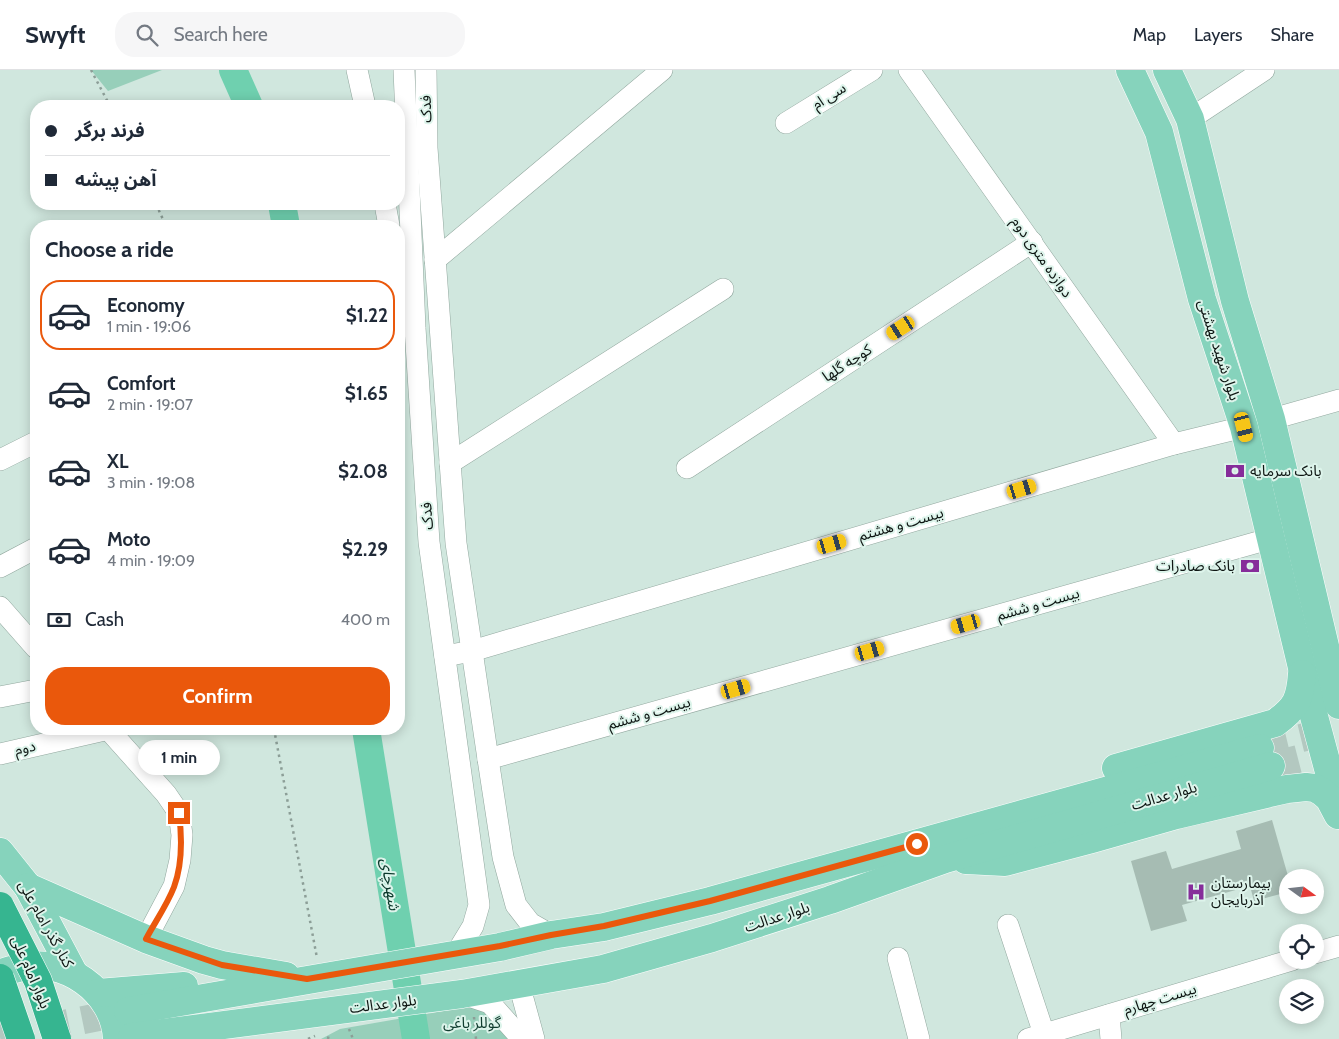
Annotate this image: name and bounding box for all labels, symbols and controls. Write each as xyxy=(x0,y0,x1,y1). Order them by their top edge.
search box xyxy=(115,12,465,57)
text: Swyft xyxy=(25,20,85,49)
icon: search xyxy=(133,21,161,49)
text: Search here xyxy=(173,23,268,46)
text: Map xyxy=(1133,24,1166,46)
text: Layers xyxy=(1194,24,1243,46)
text: Share xyxy=(1271,24,1314,46)
street label: سی ام xyxy=(809,78,851,115)
street label: فدک xyxy=(417,95,435,123)
text: فرند برگر xyxy=(75,119,145,142)
text: آهن پیشه xyxy=(75,168,156,191)
street label: دوازده متری دوم xyxy=(1006,213,1076,302)
text: Choose a ride xyxy=(45,236,174,263)
icon: car xyxy=(47,293,92,338)
text: Economy xyxy=(107,294,185,317)
street label: بلوار شهید بهشتی xyxy=(1194,297,1244,403)
text: $1.22 xyxy=(346,304,388,327)
car xyxy=(884,314,917,342)
text: 1 min · 19:06 xyxy=(107,317,191,336)
street label: کوچه گلها xyxy=(819,340,876,387)
icon: car xyxy=(47,371,92,416)
text: Comfort xyxy=(107,372,176,395)
text: $1.65 xyxy=(345,382,388,405)
text: 2 min · 19:07 xyxy=(107,395,193,414)
car xyxy=(1233,411,1254,443)
icon: car xyxy=(47,449,92,494)
text: XL xyxy=(107,450,128,473)
text: $2.08 xyxy=(338,460,388,483)
bank icon: بانک سرمایه xyxy=(1224,460,1246,482)
place label: بانک سرمایه xyxy=(1250,462,1322,480)
text: 3 min · 19:08 xyxy=(107,473,195,492)
car xyxy=(1005,477,1038,501)
street label: فدک xyxy=(417,501,437,531)
street label: بیست و هشتم xyxy=(856,503,946,547)
icon: car xyxy=(47,527,92,572)
text: Moto xyxy=(107,528,151,551)
car xyxy=(815,533,848,555)
text: $2.29 xyxy=(342,538,388,561)
text: 4 min · 19:09 xyxy=(107,551,195,570)
bank icon: بانک صادرات xyxy=(1239,555,1261,577)
place label: بانک صادرات xyxy=(1156,557,1235,575)
street label: بیست و ششم xyxy=(995,584,1082,626)
icon: cash xyxy=(45,606,73,634)
text: Cash xyxy=(85,608,124,631)
text: 400 m xyxy=(341,610,390,629)
car xyxy=(949,613,982,635)
car xyxy=(853,640,886,662)
button: Confirm xyxy=(45,667,390,725)
car xyxy=(719,678,752,700)
street label: بیست و ششم xyxy=(606,693,693,735)
street label: دوم xyxy=(13,737,38,761)
callout: 1 min xyxy=(138,740,220,776)
text: 1 min xyxy=(161,748,197,767)
street label: بلوار عدالت xyxy=(1129,778,1199,814)
route end xyxy=(168,802,190,824)
route start xyxy=(906,833,928,855)
water label: شهرچای xyxy=(376,857,404,912)
north arrow xyxy=(1279,869,1324,914)
map controls xyxy=(1279,869,1324,1024)
place label: بیمارستان آذربایجان xyxy=(1211,874,1271,909)
street label: کنار گذر امام علی xyxy=(13,877,78,973)
hospital icon: بیمارستان آذربایجان xyxy=(1185,881,1207,903)
street label: بلوار عدالت xyxy=(742,898,812,936)
button: locate xyxy=(1279,924,1324,969)
street label: بلوار امام علی xyxy=(6,933,54,1012)
street label: بیست چهارم xyxy=(1121,979,1199,1021)
button: layers xyxy=(1279,979,1324,1024)
street label: بلوار عدالت xyxy=(348,991,418,1017)
park label: گوللر باغی xyxy=(443,1014,502,1032)

